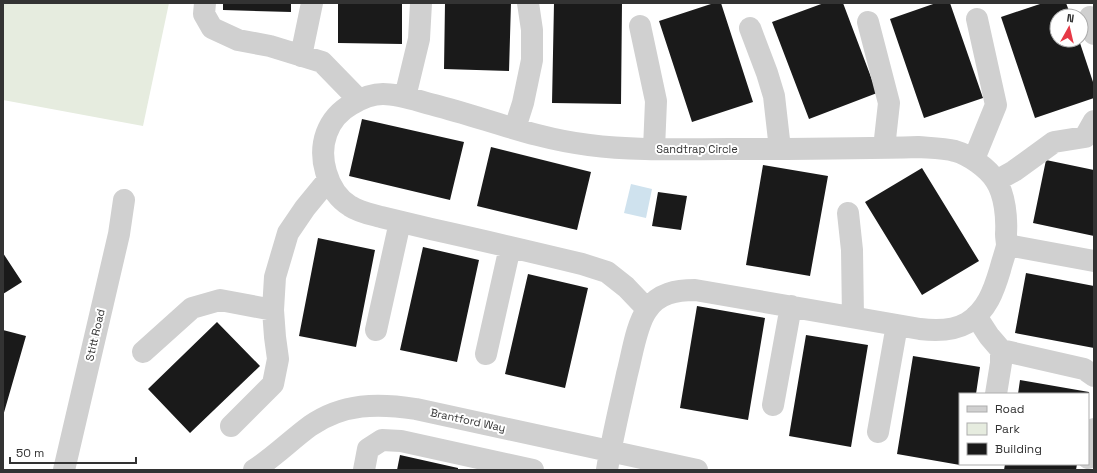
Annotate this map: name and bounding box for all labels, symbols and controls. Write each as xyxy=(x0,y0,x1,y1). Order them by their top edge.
north arrow xyxy=(1049,8,1089,48)
text: N xyxy=(1066,11,1075,26)
street label: Sandtrap Circle xyxy=(656,142,738,156)
street label: Stitt Road xyxy=(82,308,108,362)
legend xyxy=(959,393,1089,465)
text: Road xyxy=(995,401,1024,417)
street label: Brantford Way xyxy=(429,405,507,435)
text: Park xyxy=(995,421,1020,437)
scale bar xyxy=(10,439,136,465)
text: Building xyxy=(995,441,1042,457)
text: 50 m xyxy=(16,445,44,461)

